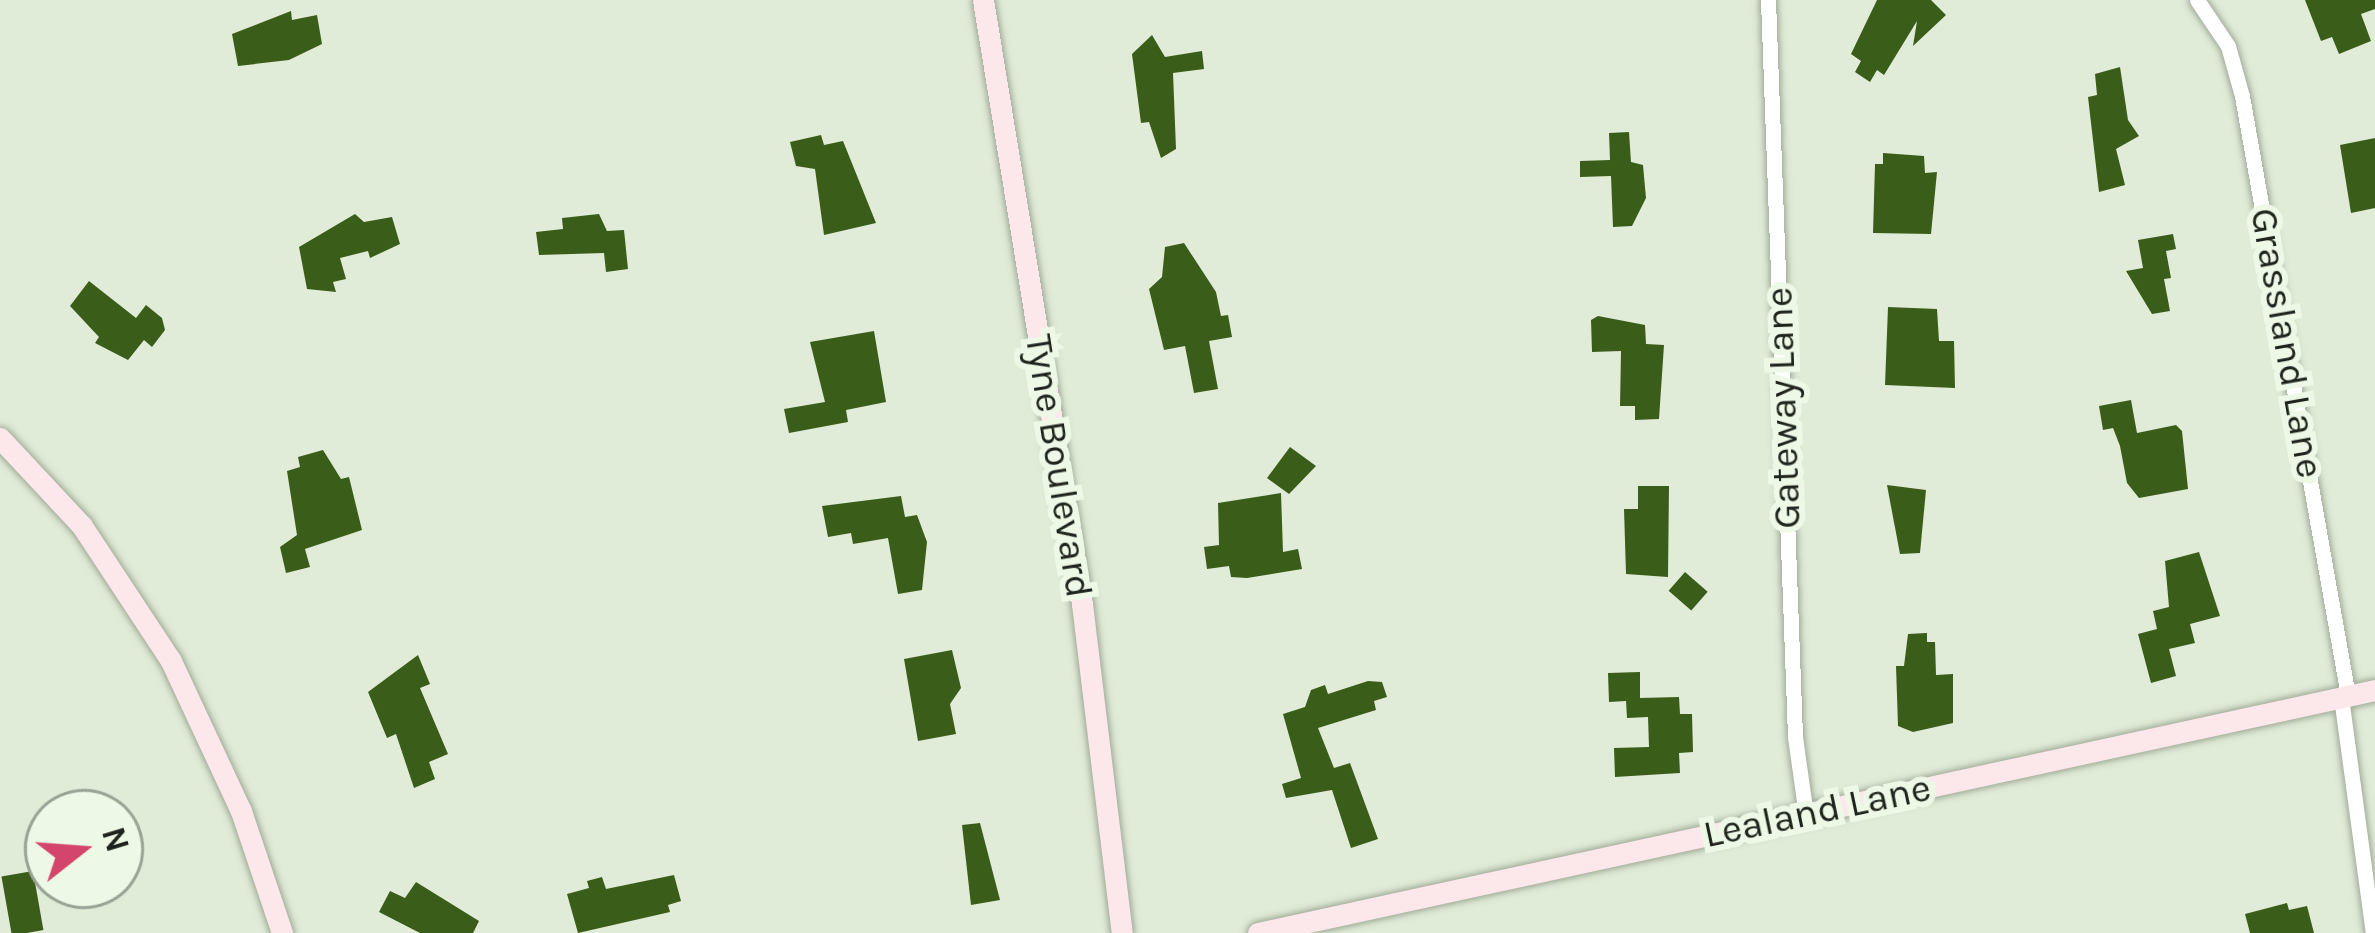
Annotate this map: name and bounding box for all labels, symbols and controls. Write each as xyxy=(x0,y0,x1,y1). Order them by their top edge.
street label: Grassland Lane xyxy=(2240,204,2334,482)
street label: Gateway Lane xyxy=(1755,286,1811,530)
street label: Tyne Boulevard xyxy=(1015,331,1103,601)
street label: Lealand Lane xyxy=(1699,764,1935,858)
north arrow xyxy=(24,789,144,909)
text: N xyxy=(94,822,137,856)

